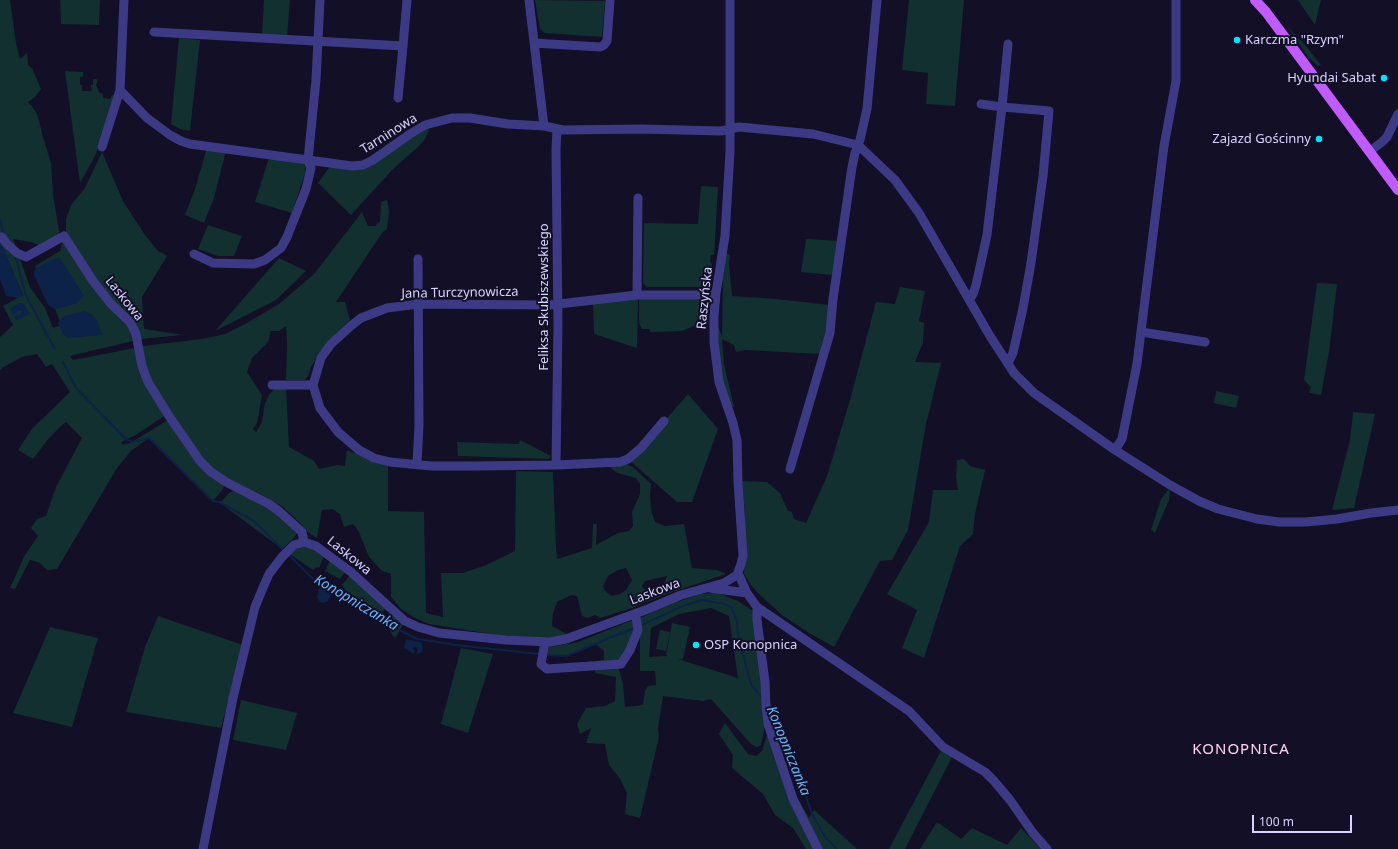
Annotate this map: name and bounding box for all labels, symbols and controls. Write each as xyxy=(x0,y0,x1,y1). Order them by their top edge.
place label: Karczma "Rzym" xyxy=(1245,32,1344,48)
marker: Karczma "Rzym" xyxy=(1232,35,1242,45)
place label: Hyundai Sabat xyxy=(1287,70,1376,86)
marker: Hyundai Sabat xyxy=(1379,73,1389,83)
street label: Tarninowa xyxy=(358,111,420,157)
place label: Zajazd Gościnny xyxy=(1212,131,1311,147)
marker: Zajazd Gościnny xyxy=(1314,134,1324,144)
street label: Feliksa Skubiszewskiego xyxy=(536,223,552,371)
street label: Raszyńska xyxy=(694,266,716,330)
street label: Laskowa xyxy=(101,274,147,324)
street label: Jana Turczynowicza xyxy=(401,284,519,302)
street label: Laskowa xyxy=(324,533,374,579)
water label: Konopniczanka xyxy=(311,571,401,635)
street label: Laskowa xyxy=(628,575,682,609)
place label: OSP Konopnica xyxy=(704,637,797,653)
marker: OSP Konopnica xyxy=(691,640,701,650)
water label: Konopniczanka xyxy=(762,704,814,798)
district label: KONOPNICA xyxy=(1192,741,1290,759)
scale bar xyxy=(1254,807,1354,833)
text: 100 m xyxy=(1259,813,1294,830)

